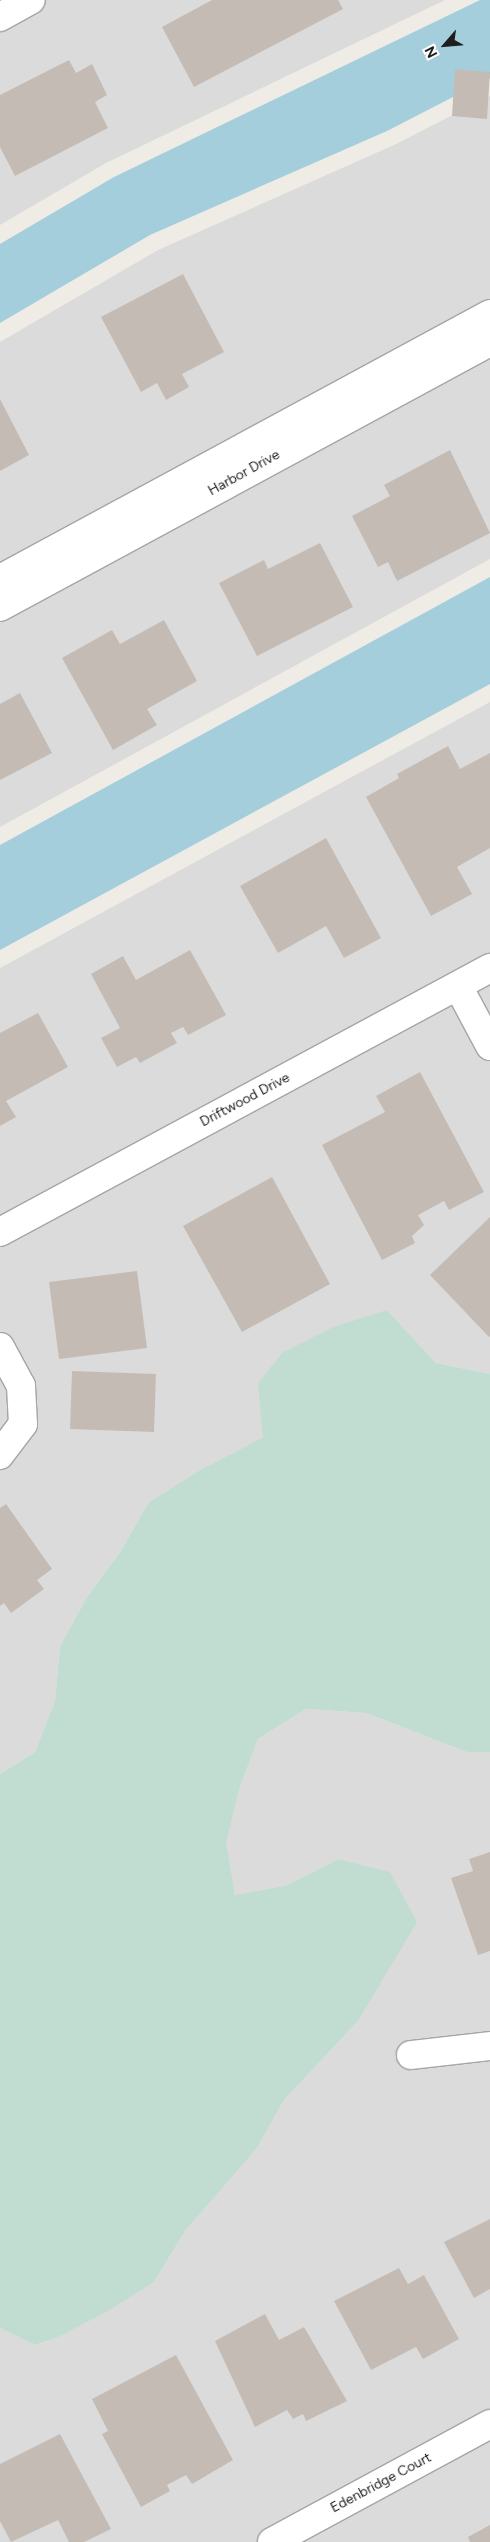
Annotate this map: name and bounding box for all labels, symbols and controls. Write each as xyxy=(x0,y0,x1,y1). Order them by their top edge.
north arrow xyxy=(420,20,470,70)
text: N xyxy=(421,43,441,61)
street label: Harbor Drive xyxy=(205,446,283,500)
street label: Driftwood Drive xyxy=(197,1069,293,1131)
street label: Edenbridge Court xyxy=(328,2449,434,2517)

